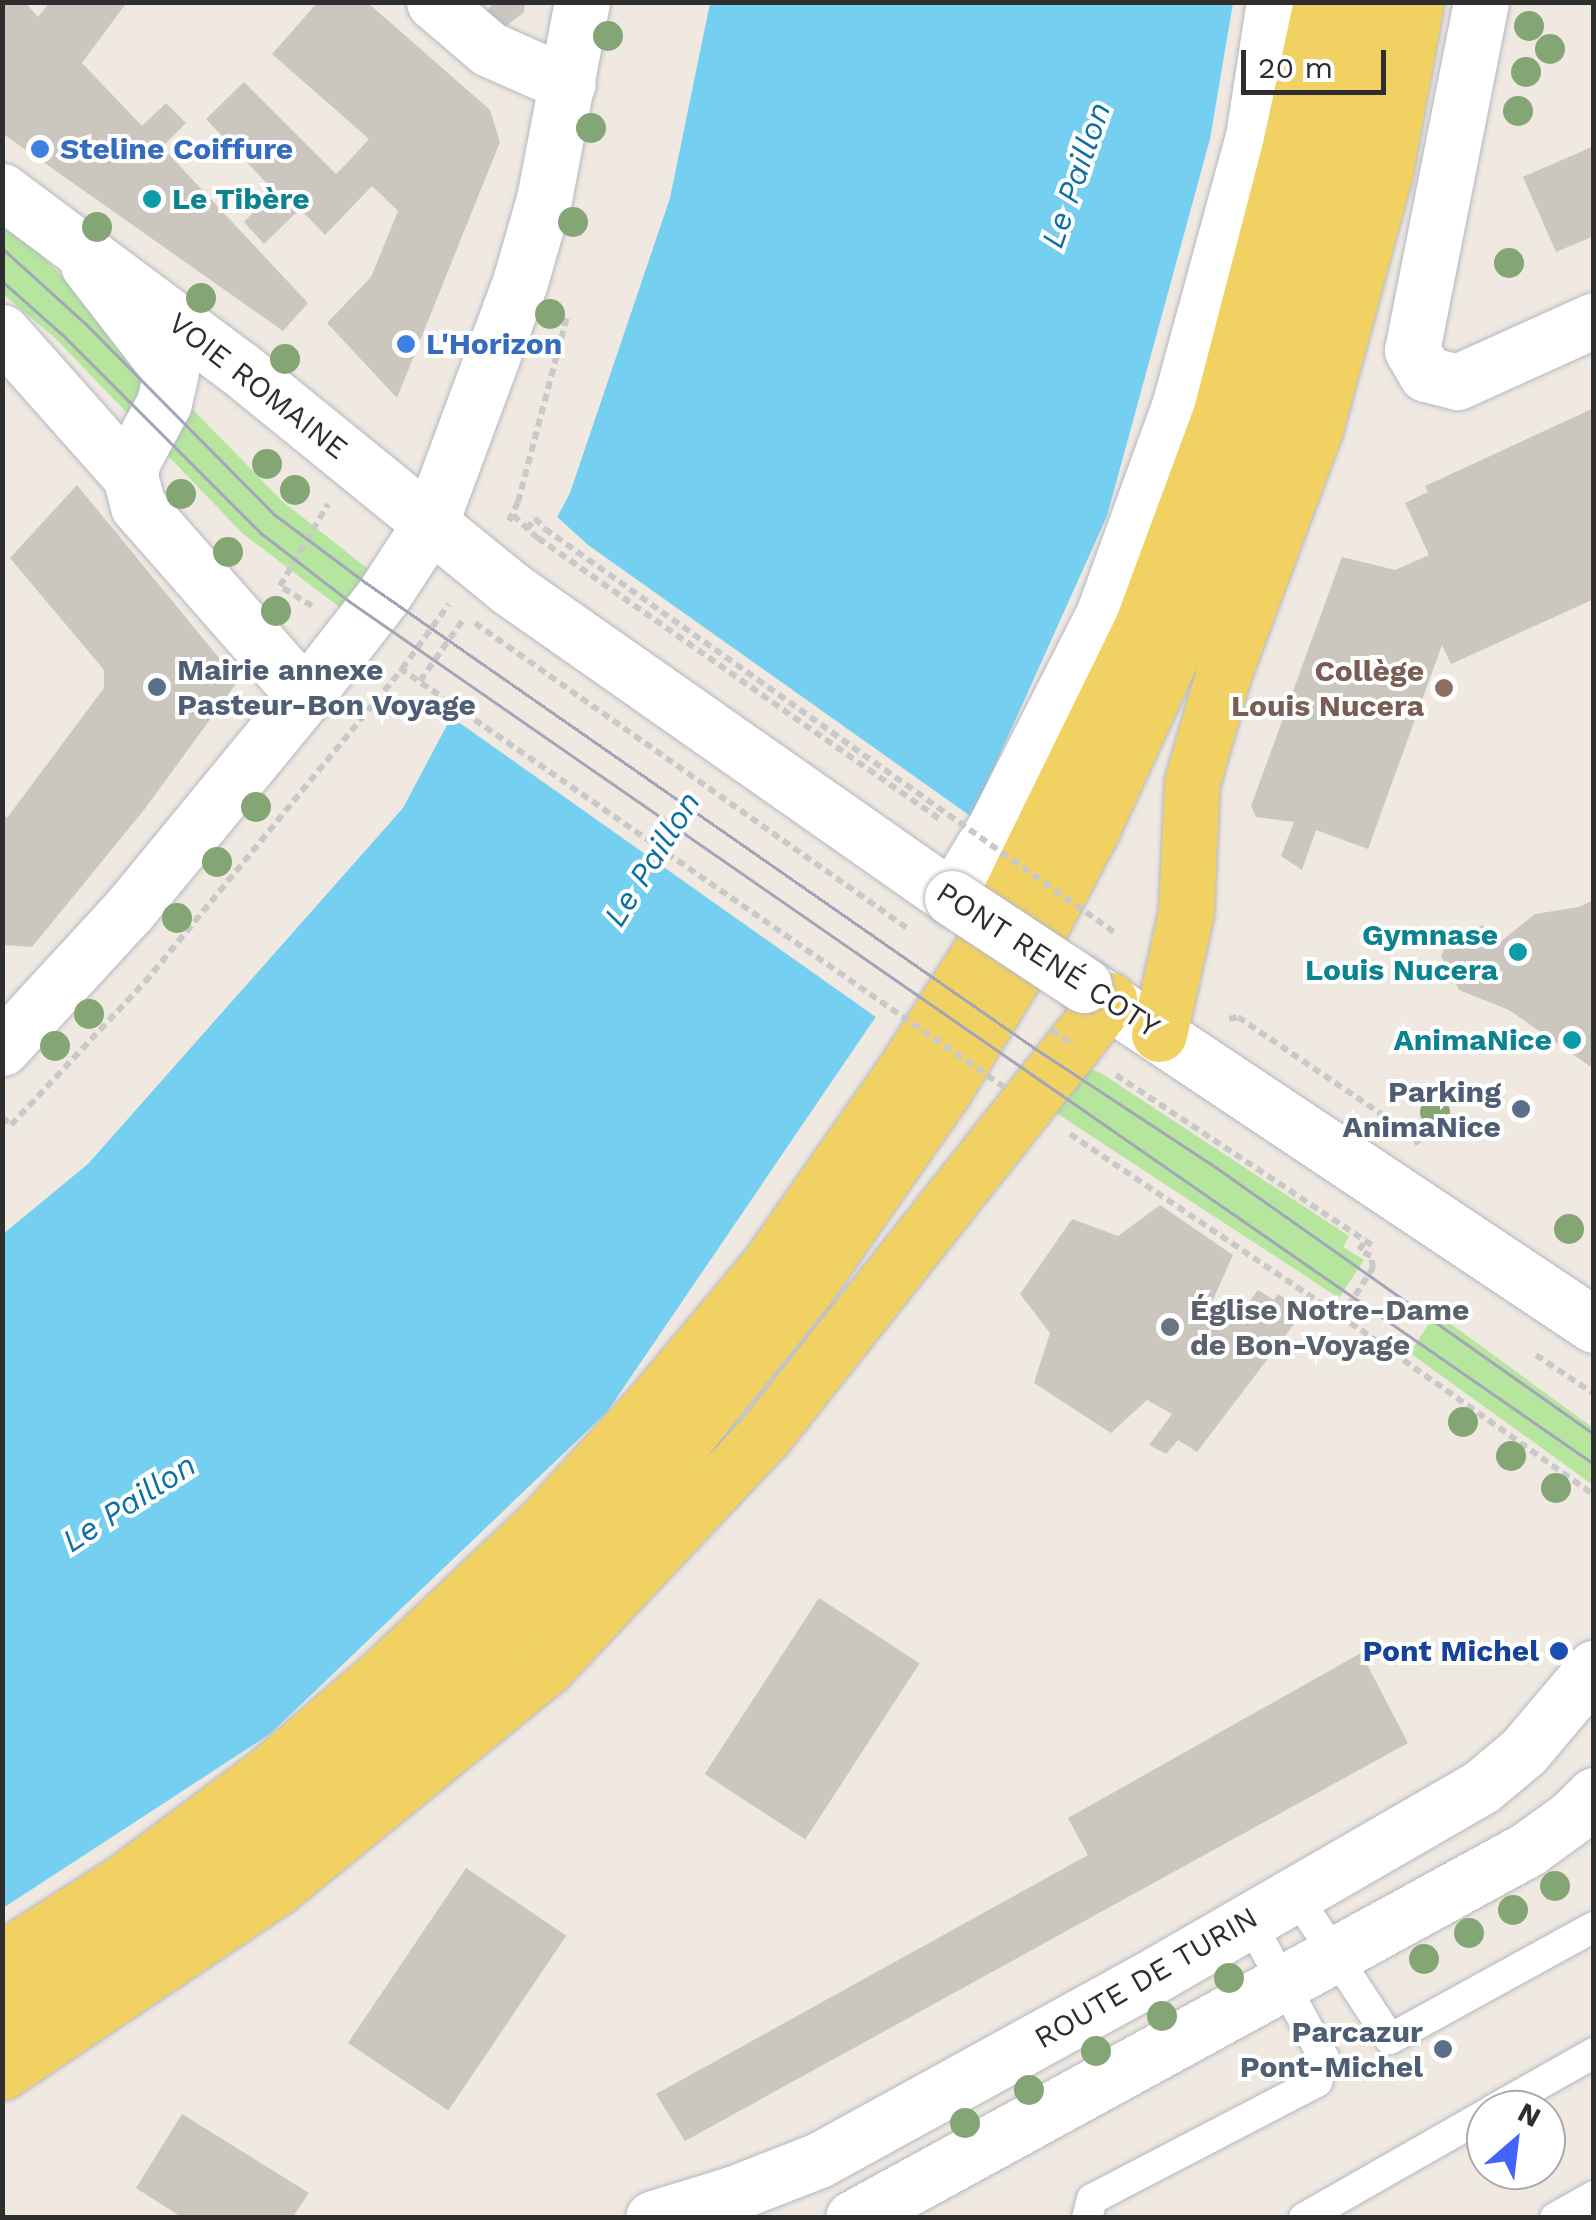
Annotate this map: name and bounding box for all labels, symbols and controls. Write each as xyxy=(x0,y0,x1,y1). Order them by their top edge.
scale bar xyxy=(1246,30,1391,92)
text: 20 m xyxy=(1258,50,1333,85)
water label: Le Paillon xyxy=(1033,97,1119,253)
place label: Steline Coiffure xyxy=(60,131,293,167)
marker: Steline Coiffure xyxy=(29,138,51,160)
place label: Le Tibère xyxy=(172,181,310,217)
marker: Le Tibère xyxy=(141,188,163,210)
street label: VOIE ROMAINE xyxy=(161,305,355,467)
place label: L'Horizon xyxy=(426,326,562,362)
marker: L'Horizon xyxy=(395,333,417,355)
place label: Mairie annexe Pasteur-Bon Voyage xyxy=(177,652,477,722)
place label: Collège Louis Nucera xyxy=(1231,653,1424,724)
marker: Mairie annexe Pasteur-Bon Voyage xyxy=(146,676,168,698)
marker: Collège Louis Nucera xyxy=(1433,677,1455,699)
water label: Le Paillon xyxy=(596,785,708,933)
street label: PONT RENÉ COTY xyxy=(929,874,1167,1046)
place label: Gymnase Louis Nucera xyxy=(1305,917,1498,988)
marker: Gymnase Louis Nucera xyxy=(1507,941,1529,963)
place label: AnimaNice xyxy=(1393,1022,1552,1058)
marker: AnimaNice xyxy=(1561,1029,1583,1051)
place label: Parking AnimaNice xyxy=(1342,1074,1501,1144)
marker: Parking AnimaNice xyxy=(1510,1098,1532,1120)
place label: Église Notre-Dame de Bon-Voyage xyxy=(1190,1292,1469,1362)
marker: Église Notre-Dame de Bon-Voyage xyxy=(1159,1316,1181,1338)
water label: Le Paillon xyxy=(55,1446,203,1560)
place label: Pont Michel xyxy=(1362,1633,1539,1669)
marker: Pont Michel xyxy=(1548,1640,1570,1662)
street label: ROUTE DE TURIN xyxy=(1028,1899,1264,2057)
place label: Parcazur Pont-Michel xyxy=(1240,2014,1423,2084)
marker: Parcazur Pont-Michel xyxy=(1432,2038,1454,2060)
north arrow xyxy=(1466,2090,1566,2190)
text: N xyxy=(1512,2095,1546,2134)

